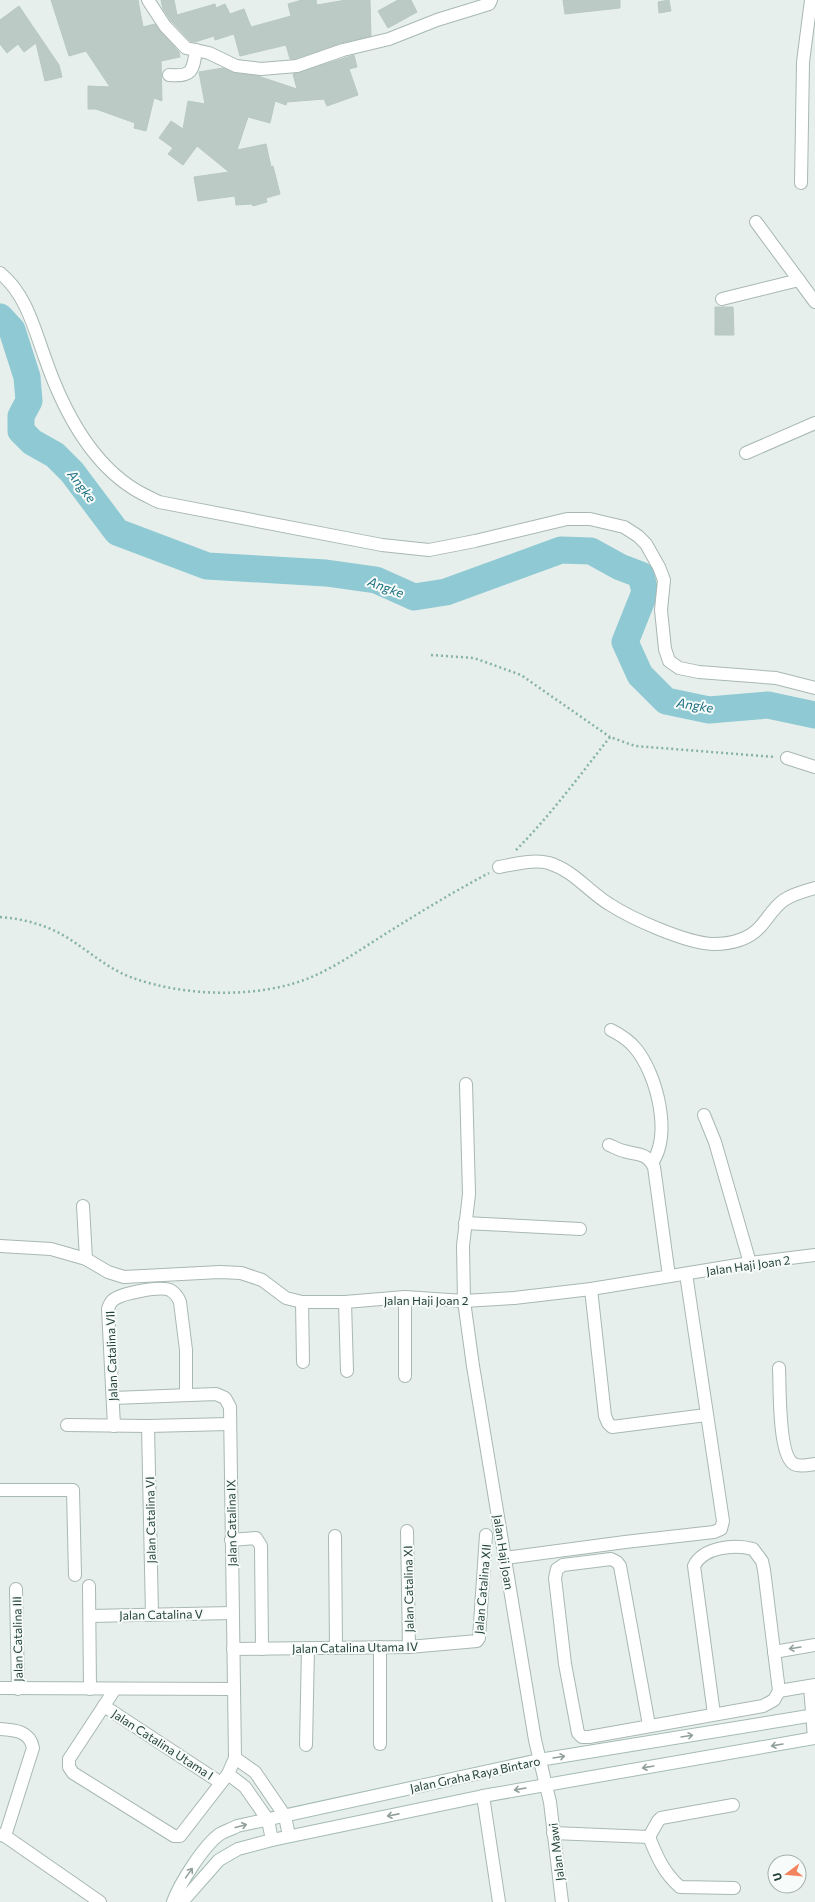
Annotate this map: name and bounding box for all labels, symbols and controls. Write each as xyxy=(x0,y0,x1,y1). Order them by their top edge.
water label: Angke xyxy=(64,466,100,506)
water label: Angke xyxy=(365,573,406,601)
water label: Angke xyxy=(674,694,715,716)
street label: Jalan Haji Joan 2 xyxy=(705,1252,791,1279)
street label: Jalan Haji Joan 2 xyxy=(384,1293,469,1308)
street label: Jalan Catalina VII xyxy=(102,1310,121,1401)
street label: Jalan Catalina VI xyxy=(142,1476,159,1564)
street label: Jalan Catalina IX xyxy=(223,1479,240,1567)
street label: Jalan Haji Joan xyxy=(490,1513,517,1591)
street label: Jalan Catalina XII xyxy=(471,1543,494,1635)
street label: Jalan Catalina XI xyxy=(400,1545,417,1633)
street label: Jalan Catalina III xyxy=(9,1596,26,1682)
street label: Jalan Catalina V xyxy=(119,1606,203,1623)
street label: Jalan Catalina Utama IV xyxy=(292,1639,418,1656)
one-way arrow xyxy=(788,1645,801,1653)
street label: Jalan Catalina Utama I xyxy=(109,1706,216,1783)
one-way arrow xyxy=(681,1732,694,1740)
one-way arrow xyxy=(770,1741,783,1749)
street label: Jalan Graha Raya Bintaro xyxy=(409,1753,542,1796)
one-way arrow xyxy=(552,1753,565,1761)
one-way arrow xyxy=(642,1763,655,1771)
one-way arrow xyxy=(514,1786,527,1794)
one-way arrow xyxy=(387,1811,400,1819)
one-way arrow xyxy=(234,1822,247,1829)
street label: Jalan Mawi xyxy=(545,1822,568,1882)
north arrow xyxy=(767,1854,807,1894)
one-way arrow xyxy=(185,1868,193,1879)
text: U xyxy=(770,1871,784,1883)

